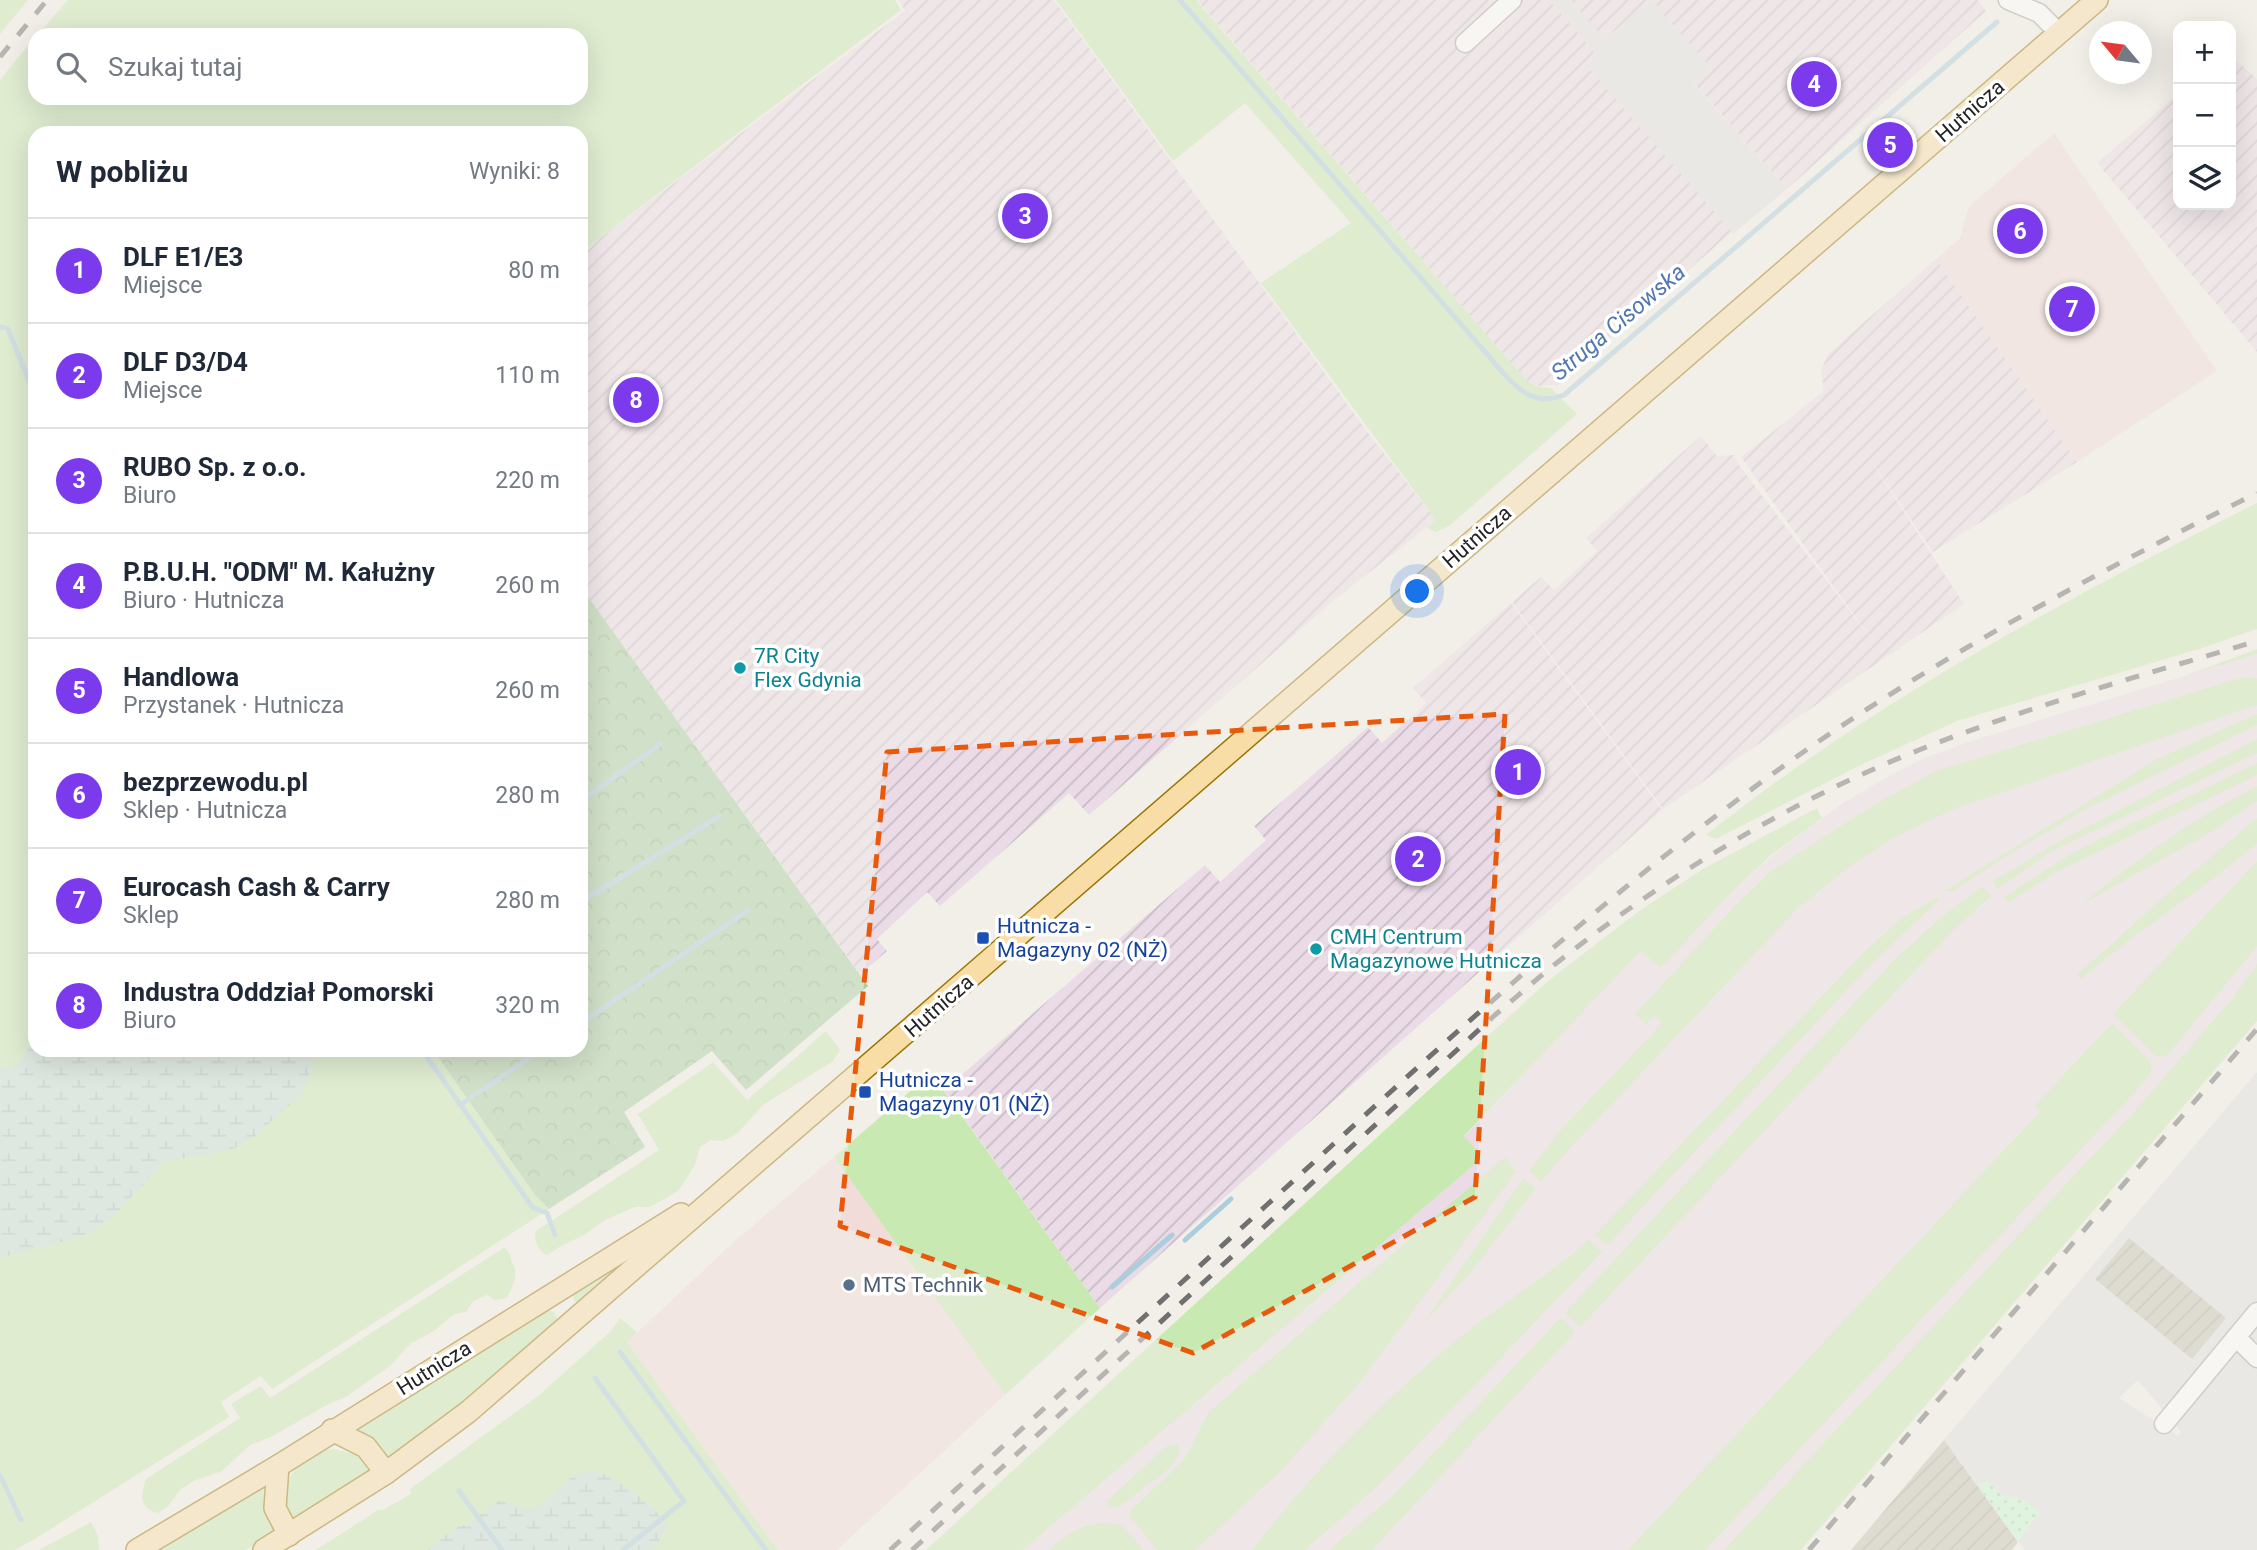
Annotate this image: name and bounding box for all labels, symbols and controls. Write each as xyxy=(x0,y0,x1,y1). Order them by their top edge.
north arrow xyxy=(2089,21,2152,84)
map controls xyxy=(2173,21,2236,210)
button: + xyxy=(2173,21,2236,84)
search box xyxy=(28,28,588,105)
icon: search xyxy=(52,48,90,86)
text: Szukaj tutaj xyxy=(108,52,242,82)
pin: 4 xyxy=(1791,58,1837,110)
street label: Hutnicza xyxy=(1931,75,2009,147)
button: − xyxy=(2173,84,2236,147)
pin: 5 xyxy=(1867,119,1913,171)
button: layers xyxy=(2173,147,2236,210)
text: W pobliżu xyxy=(56,154,188,189)
text: Wyniki: 8 xyxy=(469,158,560,185)
pin: 3 xyxy=(1002,190,1048,242)
pin: 6 xyxy=(1997,205,2043,257)
text: DLF E1/E3 xyxy=(123,242,243,272)
text: 1 xyxy=(72,257,86,284)
text: 80 m xyxy=(508,257,560,284)
water label: Struga Cisowska xyxy=(1546,258,1691,386)
text: Miejsce xyxy=(123,272,202,299)
pin: 7 xyxy=(2049,283,2095,335)
text: DLF D3/D4 xyxy=(123,347,248,377)
text: 2 xyxy=(72,362,86,389)
text: 110 m xyxy=(495,362,560,389)
pin: 8 xyxy=(613,374,659,426)
text: Miejsce xyxy=(123,377,202,404)
text: RUBO Sp. z o.o. xyxy=(123,452,307,482)
text: 3 xyxy=(72,467,86,494)
text: 220 m xyxy=(495,467,560,494)
text: Biuro xyxy=(123,482,176,509)
street label: Hutnicza xyxy=(1438,501,1516,573)
text: P.B.U.H. "ODM" M. Kałużny xyxy=(123,557,435,587)
text: 4 xyxy=(72,572,86,599)
text: 260 m xyxy=(495,572,560,599)
your location xyxy=(1400,574,1434,608)
text: Biuro · Hutnicza xyxy=(123,587,285,614)
place label: 7R City Flex Gdynia xyxy=(754,644,862,692)
marker: 7R City Flex Gdynia xyxy=(732,660,748,676)
text: Handlowa xyxy=(123,662,239,692)
text: 5 xyxy=(72,677,86,704)
text: 260 m xyxy=(495,677,560,704)
text: Przystanek · Hutnicza xyxy=(123,692,344,719)
pin: 1 xyxy=(1495,746,1541,798)
text: bezprzewodu.pl xyxy=(123,767,308,797)
text: 6 xyxy=(72,782,86,809)
text: 280 m xyxy=(495,782,560,809)
text: Sklep · Hutnicza xyxy=(123,797,287,824)
pin: 2 xyxy=(1395,833,1441,885)
text: Eurocash Cash & Carry xyxy=(123,872,390,902)
text: 7 xyxy=(72,887,86,914)
text: 280 m xyxy=(495,887,560,914)
text: Sklep xyxy=(123,902,179,929)
place label: Hutnicza - Magazyny 02 (NŻ) xyxy=(997,914,1168,962)
place label: CMH Centrum Magazynowe Hutnicza xyxy=(1330,925,1542,973)
marker: Hutnicza - Magazyny 02 (NŻ) xyxy=(975,930,991,946)
marker: CMH Centrum Magazynowe Hutnicza xyxy=(1308,941,1324,957)
street label: Hutnicza xyxy=(900,970,978,1042)
text: Industra Oddział Pomorski xyxy=(123,977,434,1007)
text: 8 xyxy=(72,992,86,1019)
text: 320 m xyxy=(495,992,560,1019)
text: Biuro xyxy=(123,1007,176,1034)
place label: Hutnicza - Magazyny 01 (NŻ) xyxy=(879,1068,1050,1116)
marker: Hutnicza - Magazyny 01 (NŻ) xyxy=(857,1084,873,1100)
place label: MTS Technik xyxy=(863,1273,984,1297)
marker: MTS Technik xyxy=(841,1277,857,1293)
street label: Hutnicza xyxy=(392,1336,476,1400)

